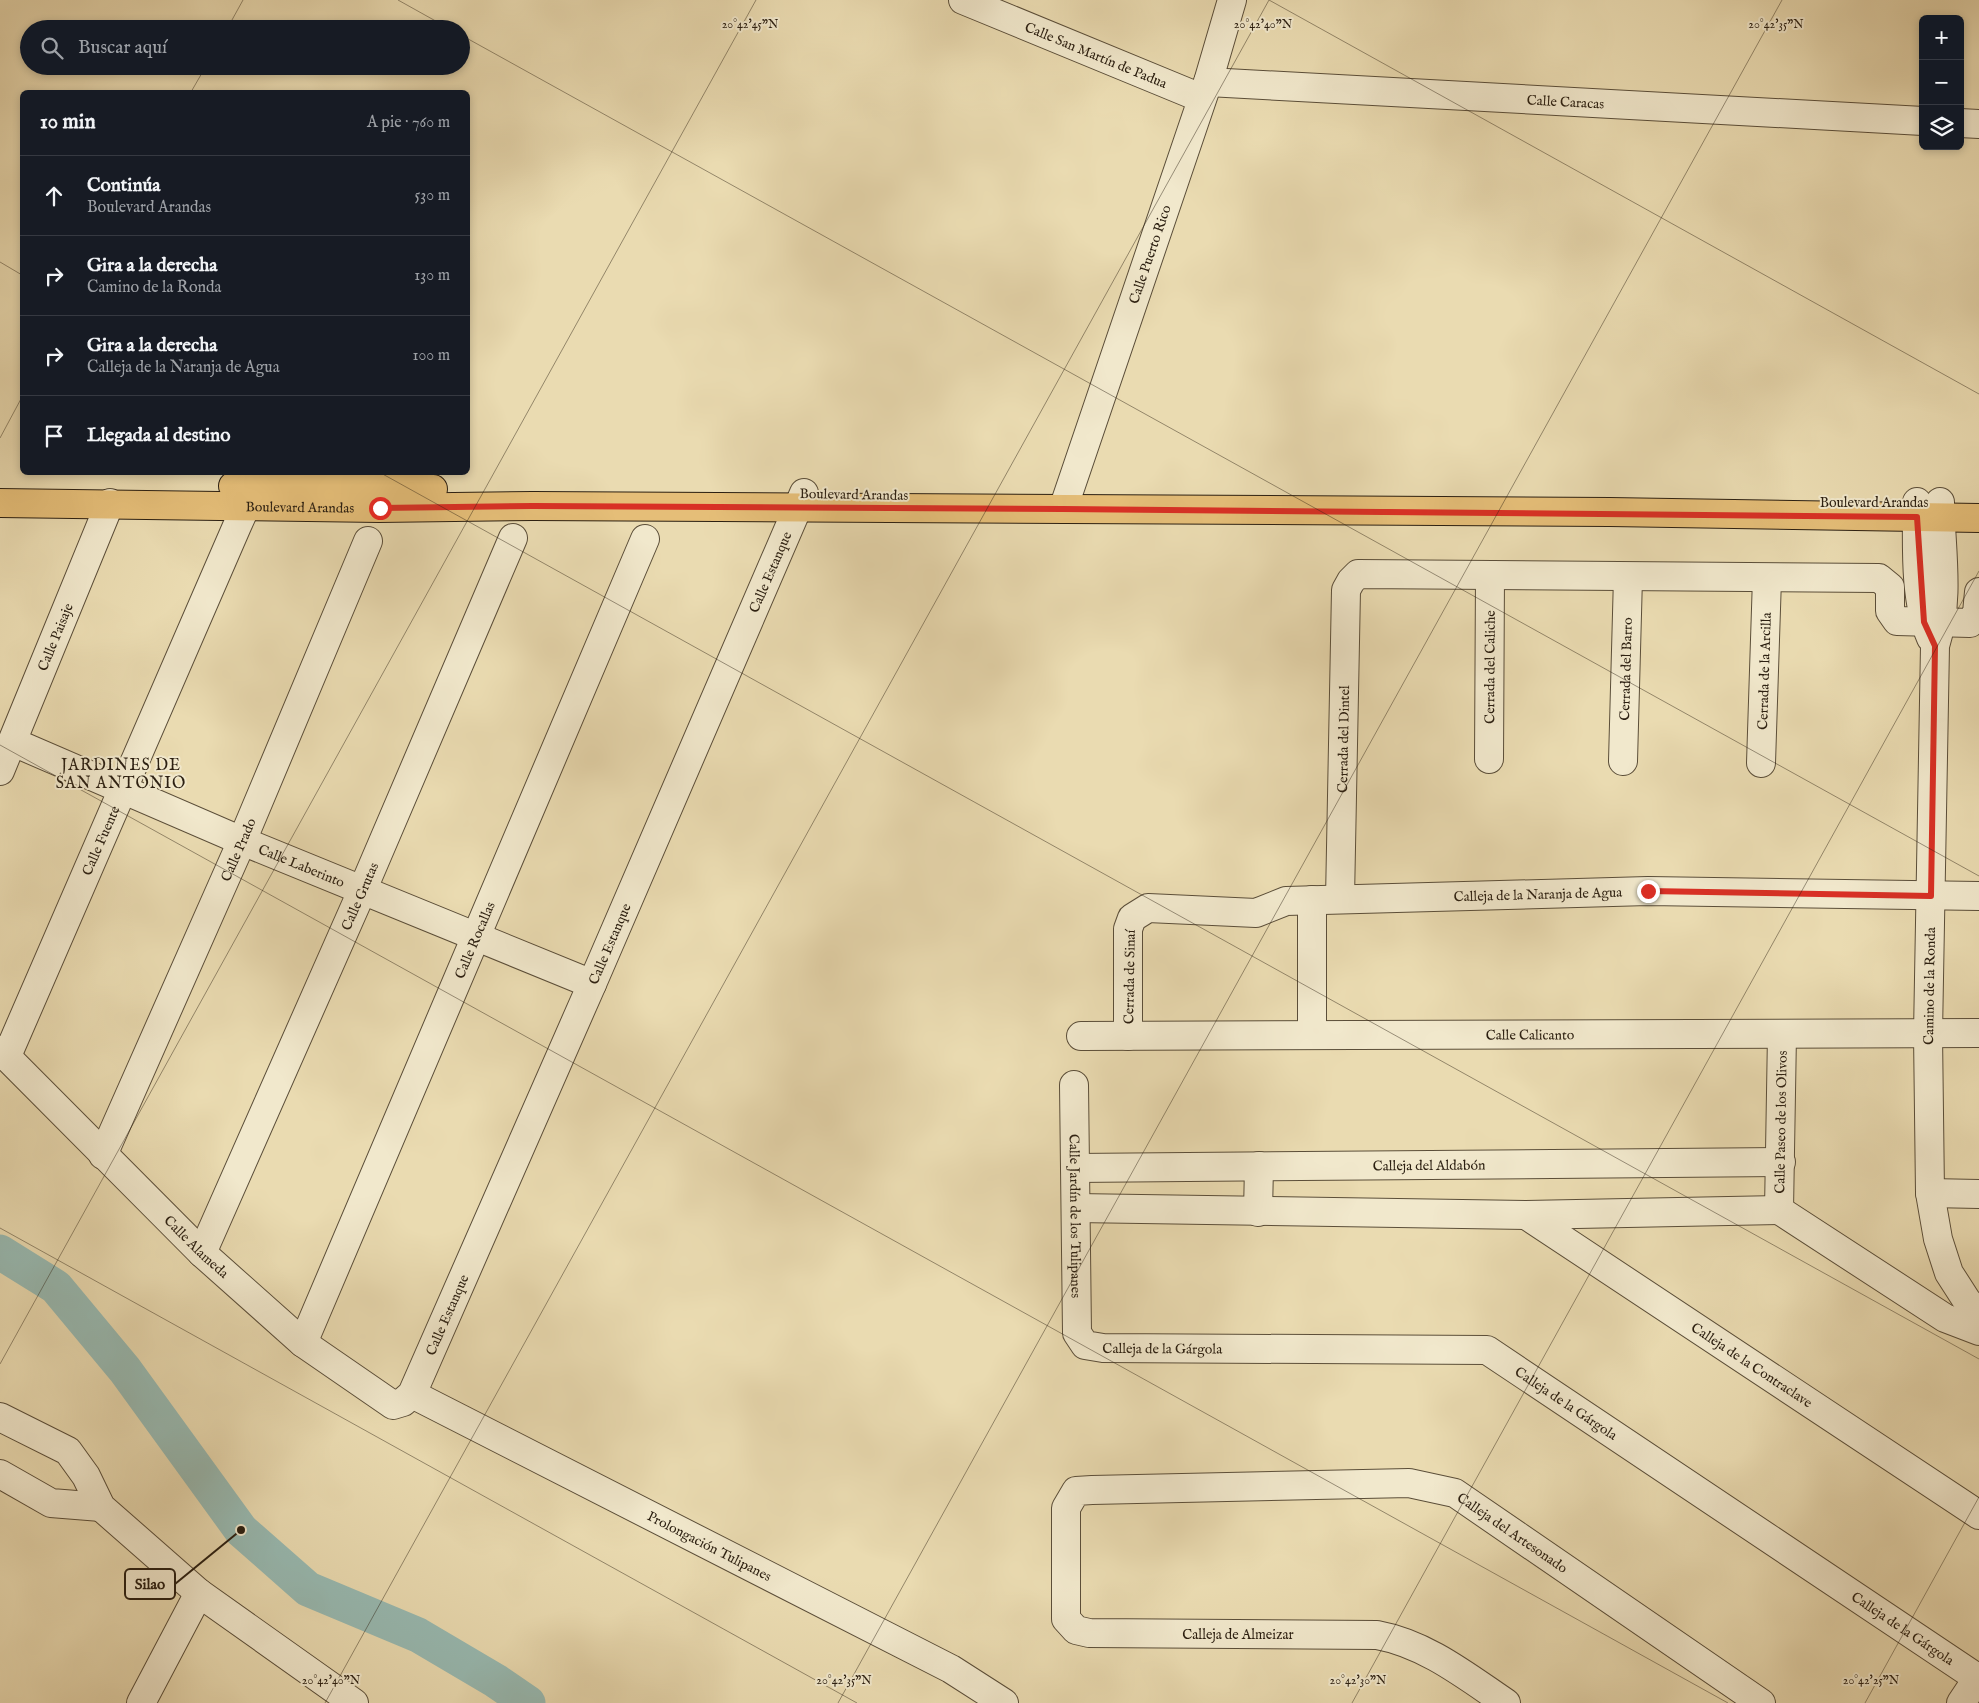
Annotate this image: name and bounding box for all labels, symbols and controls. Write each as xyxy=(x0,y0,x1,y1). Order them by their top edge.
map controls xyxy=(1919,15,1964,150)
button: + xyxy=(1919,15,1964,60)
text: 20°42'45"N xyxy=(722,17,779,32)
text: 20°42'40"N xyxy=(1234,17,1293,32)
text: 20°42'35"N xyxy=(1748,17,1804,32)
street label: Calle San Martín de Padua xyxy=(1022,18,1170,93)
search box xyxy=(20,20,470,75)
icon: search xyxy=(38,34,66,62)
text: Buscar aquí xyxy=(78,36,167,60)
button: − xyxy=(1919,60,1964,105)
street label: Calle Caracas xyxy=(1526,91,1605,114)
button: layers xyxy=(1919,105,1964,150)
text: 10 min xyxy=(40,109,96,136)
text: A pie · 760 m xyxy=(367,113,450,133)
text: Continúa xyxy=(87,174,161,198)
icon: ahead xyxy=(40,182,68,210)
text: 530 m xyxy=(415,186,450,206)
text: Boulevard Arandas xyxy=(87,198,211,218)
street label: Calle Puerto Rico xyxy=(1125,202,1176,306)
text: Gira a la derecha xyxy=(87,254,217,278)
icon: right xyxy=(40,262,68,290)
text: 130 m xyxy=(414,266,450,286)
text: Camino de la Ronda xyxy=(87,278,221,298)
text: Gira a la derecha xyxy=(87,334,217,358)
icon: right xyxy=(40,342,68,370)
text: 100 m xyxy=(413,346,450,366)
text: Calleja de la Naranja de Agua xyxy=(87,358,280,378)
icon: arrive xyxy=(40,422,68,450)
text: Llegada al destino xyxy=(87,424,230,448)
street label: Boulevard Arandas xyxy=(800,485,909,505)
street label: Boulevard Arandas xyxy=(1820,494,1928,512)
route start xyxy=(369,497,392,520)
street label: Boulevard Arandas xyxy=(245,498,355,518)
street label: Calle Estanque xyxy=(745,528,797,616)
street label: Calle Paisaje xyxy=(34,600,78,674)
street label: Cerrada del Caliche xyxy=(1481,610,1500,724)
street label: Cerrada de la Arcilla xyxy=(1754,611,1776,730)
street label: Cerrada del Barro xyxy=(1616,617,1637,721)
street label: Cerrada del Dintel xyxy=(1334,685,1354,793)
district label: JARDINES DE SAN ANTONIO xyxy=(56,756,186,794)
street label: Calle Fuente xyxy=(78,803,125,879)
street label: Calle Prado xyxy=(217,815,261,885)
street label: Calle Laberinto xyxy=(255,841,348,892)
street label: Calle Grutas xyxy=(338,860,383,934)
route end xyxy=(1637,880,1660,903)
street label: Calleja de la Naranja de Agua xyxy=(1453,884,1623,906)
street label: Calle Rocallas xyxy=(451,899,500,982)
street label: Calle Estanque xyxy=(585,900,636,988)
street label: Camino de la Ronda xyxy=(1920,926,1940,1045)
street label: Cerrada de Sinaí xyxy=(1120,928,1140,1024)
street label: Calle Calicanto xyxy=(1486,1026,1575,1045)
street label: Calle Paseo de los Olivos xyxy=(1771,1050,1792,1194)
street label: Calle Jardín de los Tulipanes xyxy=(1065,1134,1085,1298)
street label: Calleja del Aldabón xyxy=(1373,1157,1486,1175)
street label: Calle Alameda xyxy=(160,1212,233,1283)
street label: Calle Estanque xyxy=(422,1271,474,1358)
street label: Calleja de la Contraclave xyxy=(1687,1319,1816,1412)
street label: Calleja de la Gárgola xyxy=(1102,1340,1223,1359)
street label: Calleja de la Gárgola xyxy=(1511,1363,1621,1445)
street label: Calleja del Artesonado xyxy=(1453,1489,1571,1578)
street label: Prolongación Tulipanes xyxy=(644,1507,774,1586)
callout: Silao xyxy=(125,1569,175,1599)
text: Silao xyxy=(135,1575,165,1594)
street label: Calleja de la Gárgola xyxy=(1848,1588,1958,1670)
street label: Calleja de Almeizar xyxy=(1182,1626,1294,1644)
text: 20°42'40"N xyxy=(302,1673,361,1688)
text: 20°42'35"N xyxy=(816,1673,872,1688)
text: 20°42'30"N xyxy=(1330,1673,1387,1688)
text: 20°42'25"N xyxy=(1843,1673,1900,1688)

